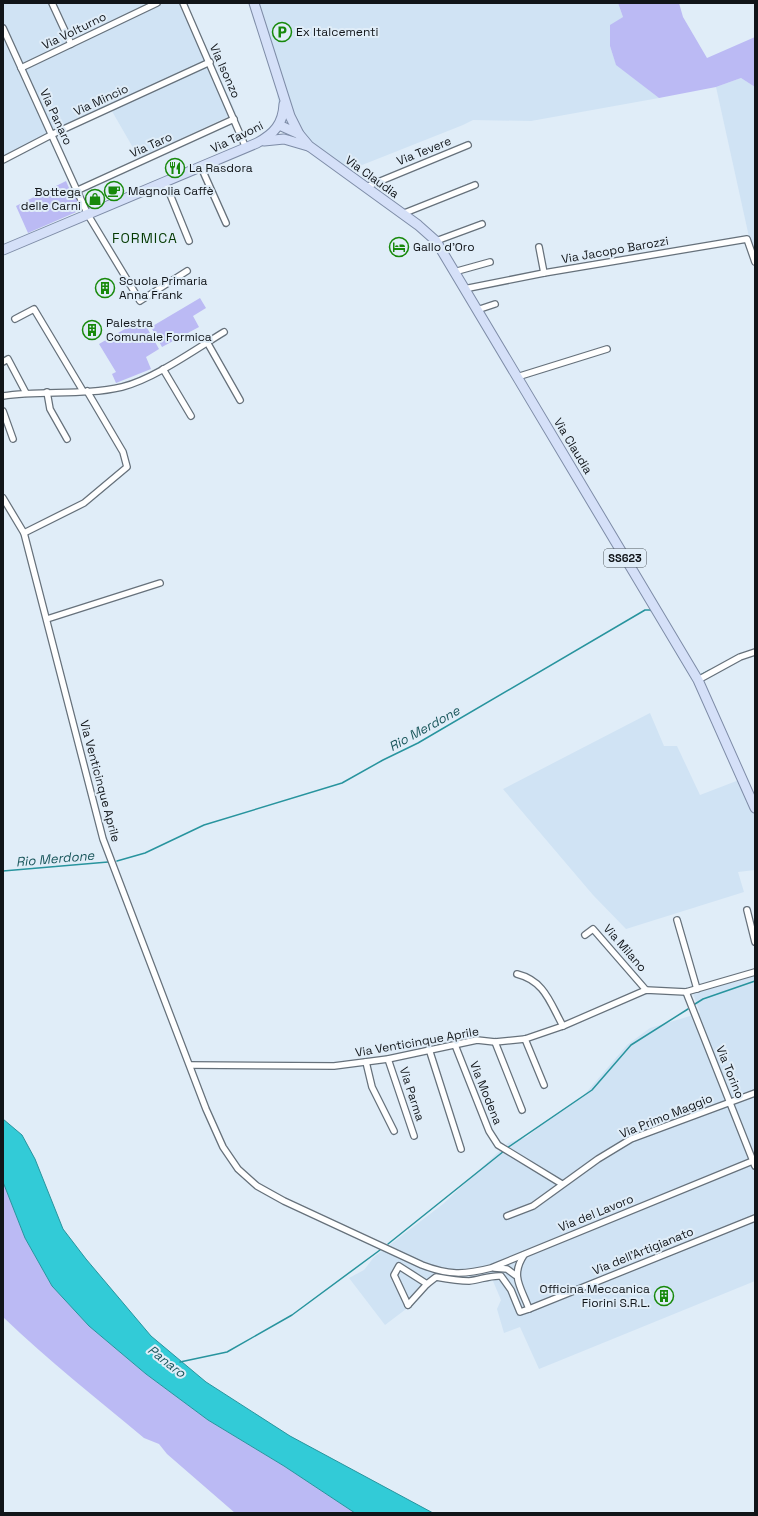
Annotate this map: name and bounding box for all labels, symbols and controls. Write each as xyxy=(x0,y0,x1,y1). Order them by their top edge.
street label: Via Volturno xyxy=(39,9,109,53)
parking icon: Ex Italcementi xyxy=(271,21,293,43)
place label: Ex Italcementi xyxy=(296,24,379,40)
street label: Via Isonzo xyxy=(206,41,244,101)
street label: Via Mincio xyxy=(71,80,131,120)
street label: Via Panaro xyxy=(36,86,76,148)
street label: Via Tavoni xyxy=(208,117,266,157)
street label: Via Taro xyxy=(127,129,175,161)
street label: Via Tevere xyxy=(394,133,454,169)
street label: Via Claudia xyxy=(342,152,402,202)
restaurant icon: La Rasdora xyxy=(164,157,186,179)
place label: La Rasdora xyxy=(189,160,253,176)
cafe icon: Magnolia Caffè xyxy=(103,180,125,202)
place label: Magnolia Caffè xyxy=(128,183,214,199)
place label: Bottega delle Carni xyxy=(21,184,81,214)
shop icon: Bottega delle Carni xyxy=(84,188,106,210)
district label: FORMICA xyxy=(112,229,178,247)
street label: Via Jacopo Barozzi xyxy=(560,233,670,267)
hotel icon: Gallo d'Oro xyxy=(388,236,410,258)
place label: Gallo d'Oro xyxy=(413,239,475,255)
place label: Scuola Primaria Anna Frank xyxy=(119,273,208,303)
building icon: Scuola Primaria Anna Frank xyxy=(94,277,116,299)
place label: Palestra Comunale Formica xyxy=(106,315,212,345)
building icon: Palestra Comunale Formica xyxy=(81,319,103,341)
street label: Via Claudia xyxy=(550,415,596,477)
road number: SS623 xyxy=(604,549,646,567)
water label: Rio Merdone xyxy=(386,701,464,755)
street label: Via Venticinque Aprile xyxy=(76,718,124,844)
water label: Rio Merdone xyxy=(15,846,96,870)
street label: Via Milano xyxy=(600,921,650,975)
street label: Via Venticinque Aprile xyxy=(354,1023,480,1061)
street label: Via Torino xyxy=(712,1043,748,1101)
street label: Via Modena xyxy=(466,1059,506,1127)
street label: Via Parma xyxy=(396,1065,428,1123)
street label: Via Primo Maggio xyxy=(617,1090,715,1142)
street label: Via del Lavoro xyxy=(556,1191,636,1235)
street label: Via dell'Artigianato xyxy=(590,1223,696,1279)
place label: Officina Meccanica Fiorini S.R.L. xyxy=(540,1281,650,1311)
building icon: Officina Meccanica Fiorini S.R.L. xyxy=(653,1285,675,1307)
water label: Panaro xyxy=(144,1341,190,1382)

